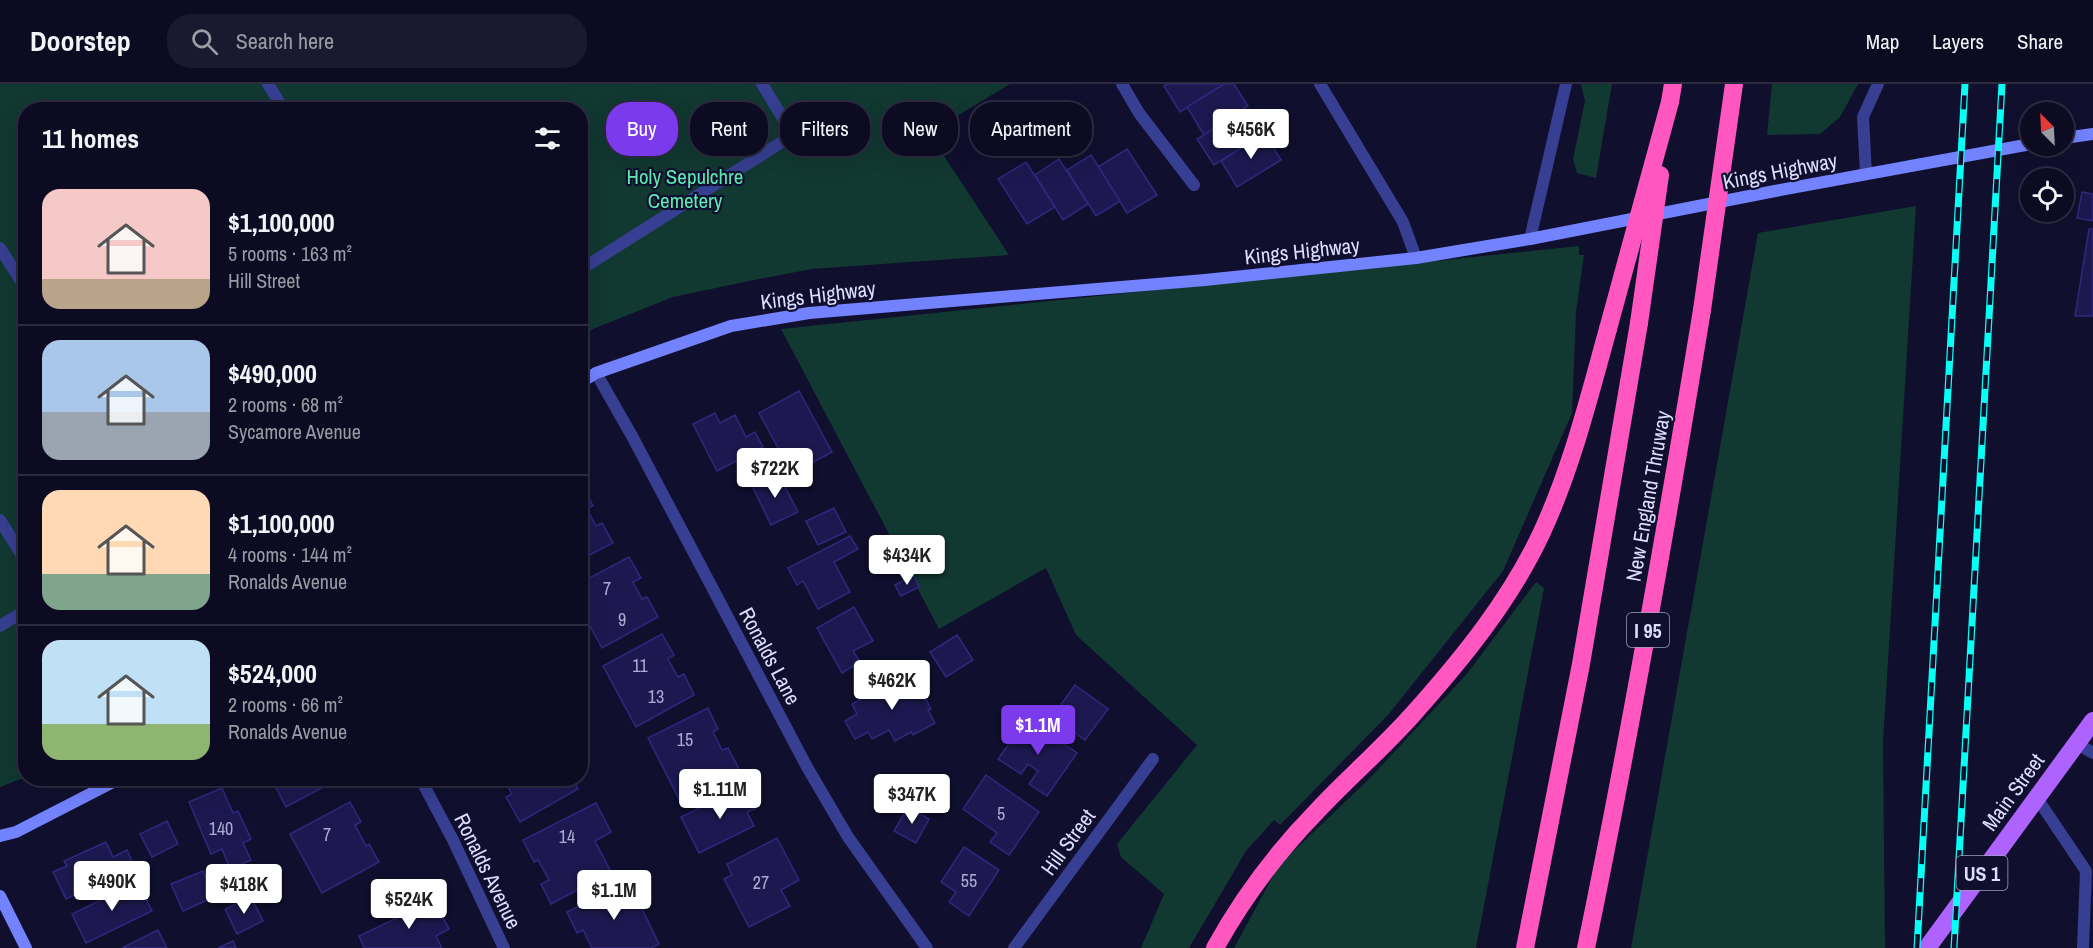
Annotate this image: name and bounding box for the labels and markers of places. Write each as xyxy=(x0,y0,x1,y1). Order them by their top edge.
pin: $456K xyxy=(1209,109,1293,160)
pin: $722K xyxy=(733,448,817,499)
pin: $434K xyxy=(865,535,949,586)
pin: $462K xyxy=(850,660,934,711)
pin: $1.1M xyxy=(996,705,1080,756)
pin: $1.11M xyxy=(671,769,769,820)
pin: $347K xyxy=(870,774,954,825)
pin: $490K xyxy=(70,861,154,912)
pin: $418K xyxy=(202,864,286,915)
pin: $1.1M xyxy=(572,870,656,921)
pin: $524K xyxy=(367,879,451,930)

